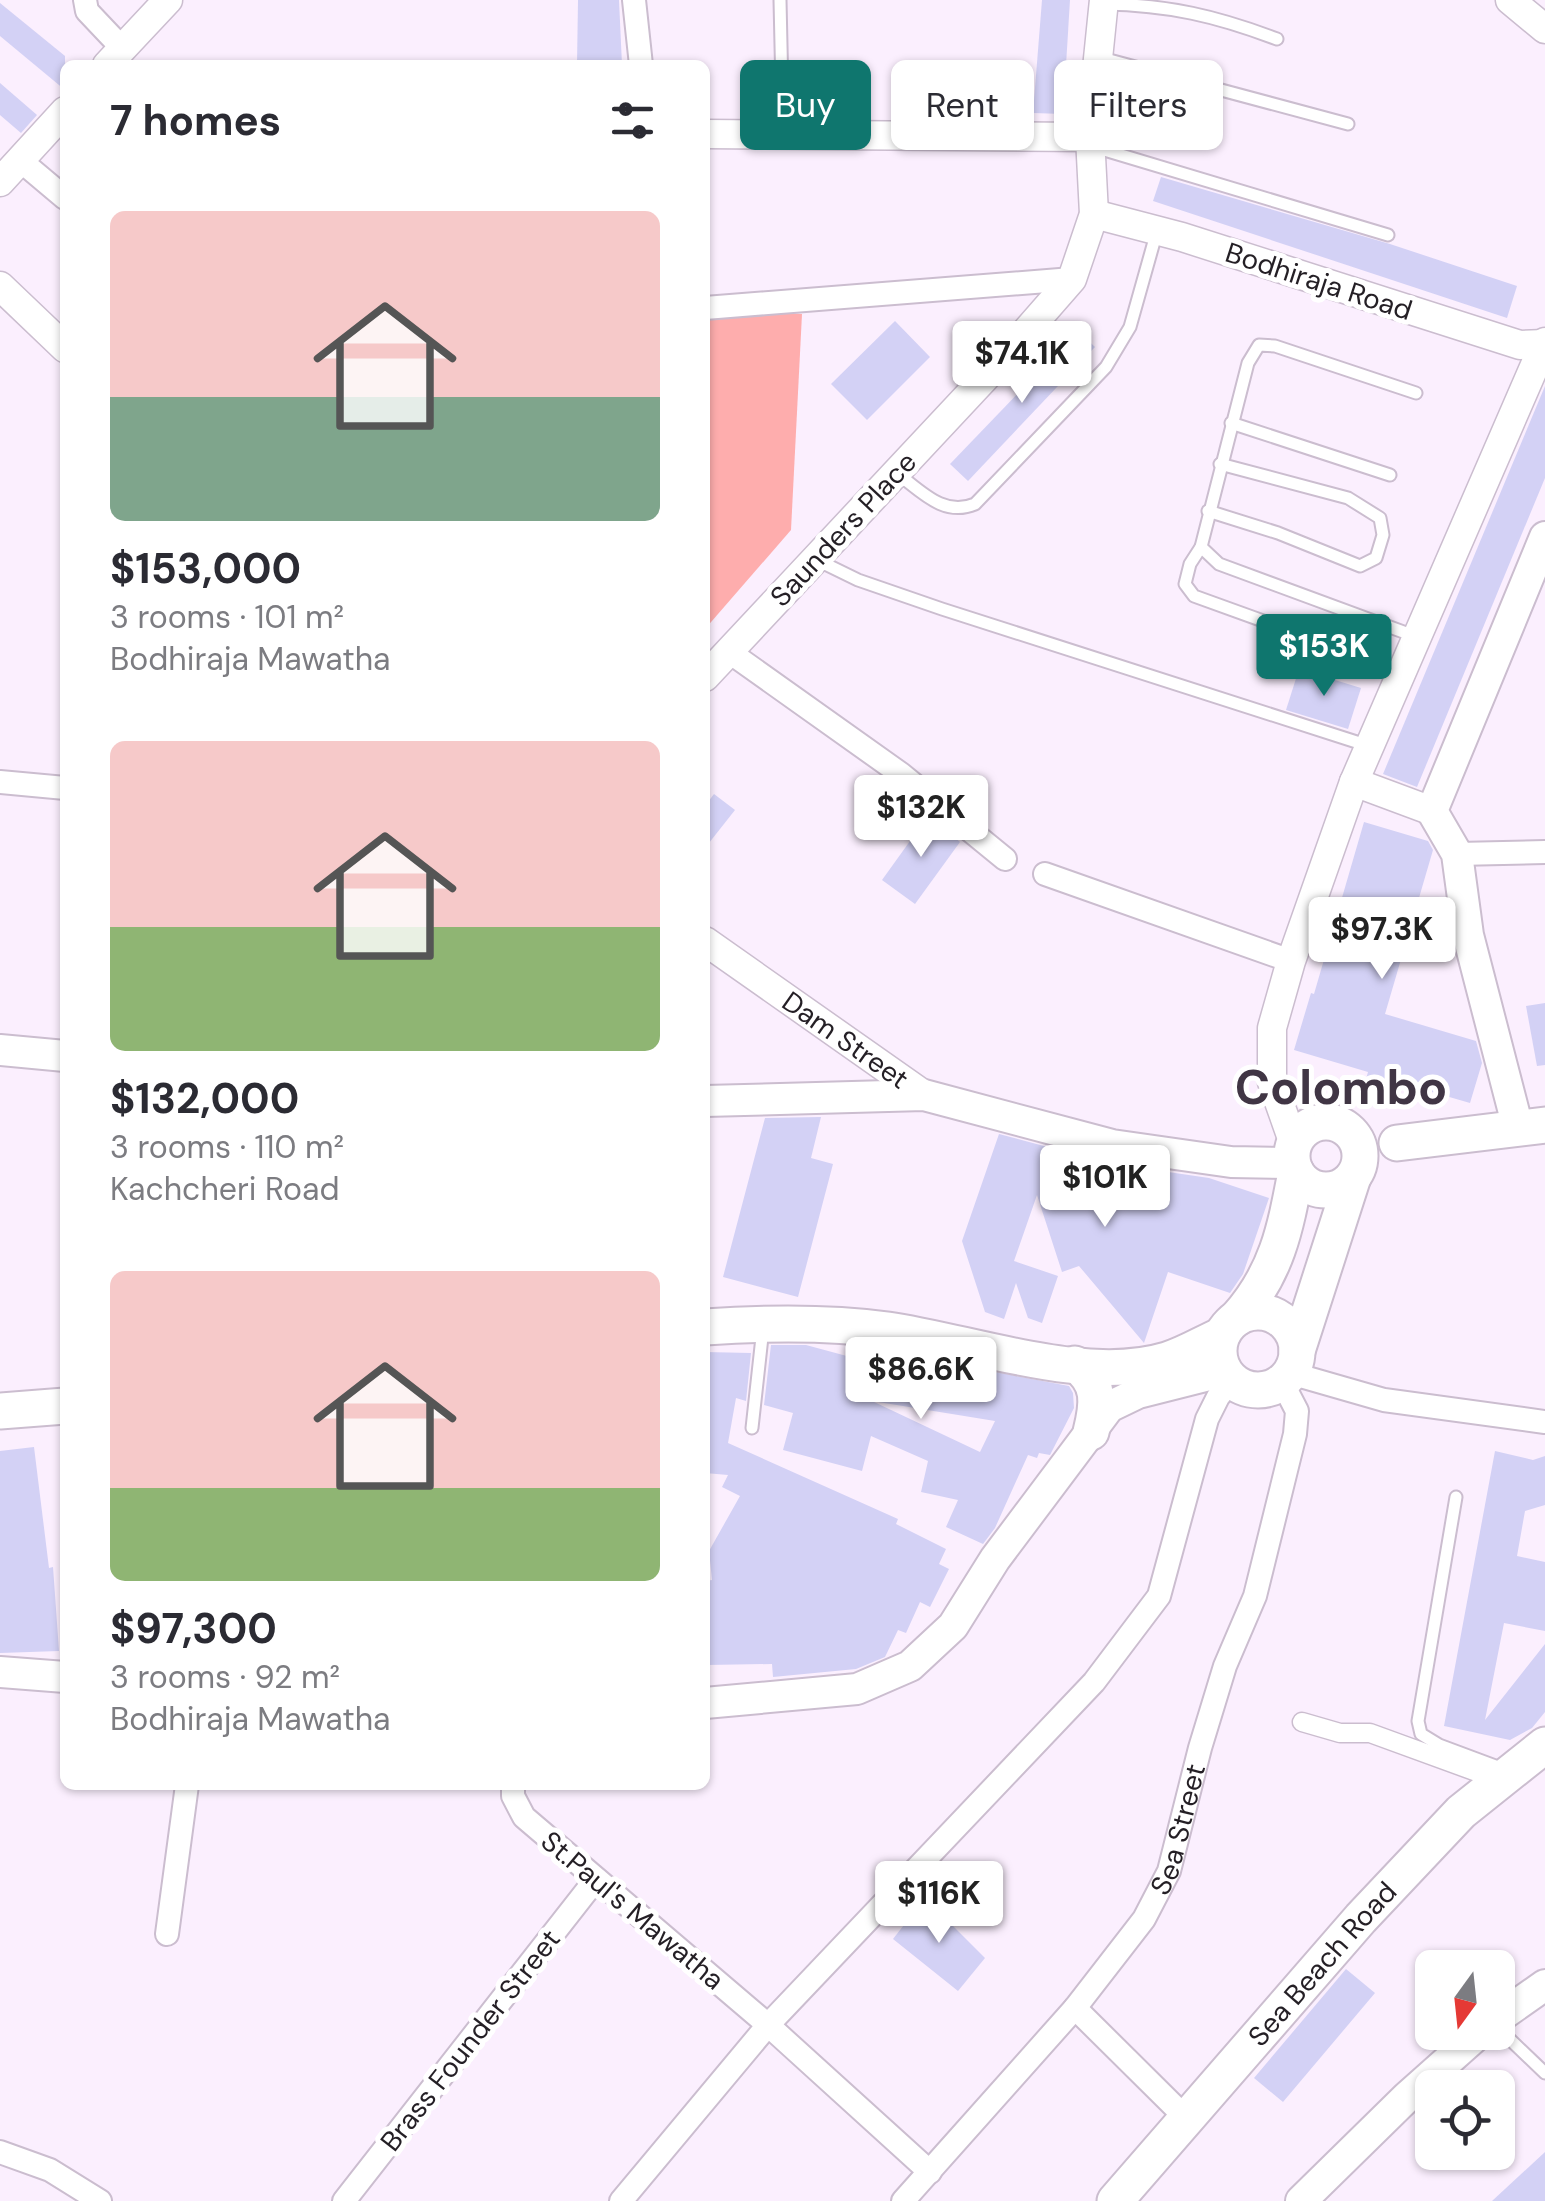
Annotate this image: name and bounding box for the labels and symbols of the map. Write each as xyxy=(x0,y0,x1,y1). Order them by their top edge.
street label: Bodhiraja Road xyxy=(1221,234,1417,329)
pin: $74.1K xyxy=(941,321,1103,406)
street label: Saunders Place xyxy=(762,444,925,615)
pin: $153K xyxy=(1254,614,1394,699)
pin: $132K xyxy=(851,775,991,860)
pin: $97.3K xyxy=(1301,897,1463,982)
street label: Dam Street xyxy=(775,983,916,1098)
district label: Colombo xyxy=(1235,1056,1447,1119)
pin: $101K xyxy=(1035,1145,1175,1230)
pin: $86.6K xyxy=(840,1337,1002,1422)
street label: Sea Street xyxy=(1142,1760,1214,1901)
street label: St.Paul's Mawatha xyxy=(533,1823,732,1998)
pin: $116K xyxy=(869,1861,1009,1946)
street label: Sea Beach Road xyxy=(1240,1874,1405,2054)
street label: Brass Founder Street xyxy=(372,1922,569,2159)
north arrow xyxy=(1415,1950,1515,2050)

